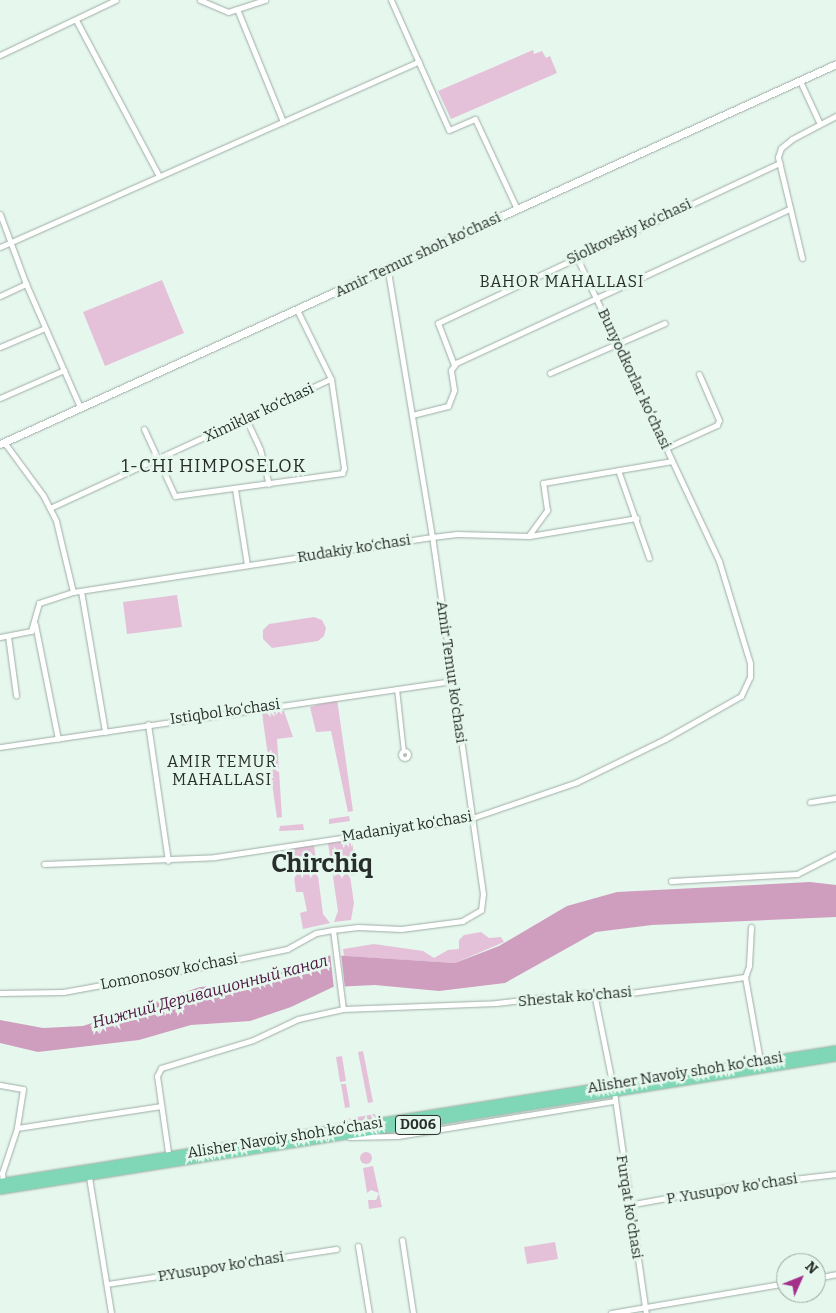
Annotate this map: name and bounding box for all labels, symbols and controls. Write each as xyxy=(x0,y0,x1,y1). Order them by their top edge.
street label: Siolkovskiy ko‘chasi xyxy=(564,195,694,269)
street label: Amir Temur shoh ko‘chasi xyxy=(332,209,504,301)
district label: BAHOR MAHALLASI xyxy=(478,272,646,292)
street label: Bunyodkorlar ko‘chasi xyxy=(594,306,674,452)
street label: Ximiklar ko‘chasi xyxy=(201,380,317,446)
district label: 1-CHI HIMPOSELOK xyxy=(119,455,309,477)
street label: Rudakiy ko‘chasi xyxy=(296,531,412,567)
street label: Amir Temur ko‘chasi xyxy=(432,600,470,744)
street label: Istiqbol ko‘chasi xyxy=(169,695,281,729)
district label: AMIR TEMUR MAHALLASI xyxy=(166,752,278,790)
street label: Madaniyat ko‘chasi xyxy=(341,808,473,846)
district label: Chirchiq xyxy=(271,849,373,879)
street label: Lomonosov ko‘chasi xyxy=(99,950,239,994)
water label: Нижний Деривационный канал xyxy=(90,951,330,1033)
street label: Shestak ko'chasi xyxy=(517,983,633,1011)
street label: Alisher Navoiy shoh koʻchasi xyxy=(586,1049,784,1097)
street label: Alisher Navoiy shoh koʻchasi xyxy=(186,1114,384,1162)
road number: D006 xyxy=(394,1114,442,1136)
street label: Furqat ko'chasi xyxy=(612,1154,646,1260)
street label: P .Yusupov ko'chasi xyxy=(665,1170,799,1208)
street label: P.Yusupov ko'chasi xyxy=(157,1248,285,1286)
north arrow xyxy=(776,1253,826,1303)
text: N xyxy=(802,1258,821,1278)

